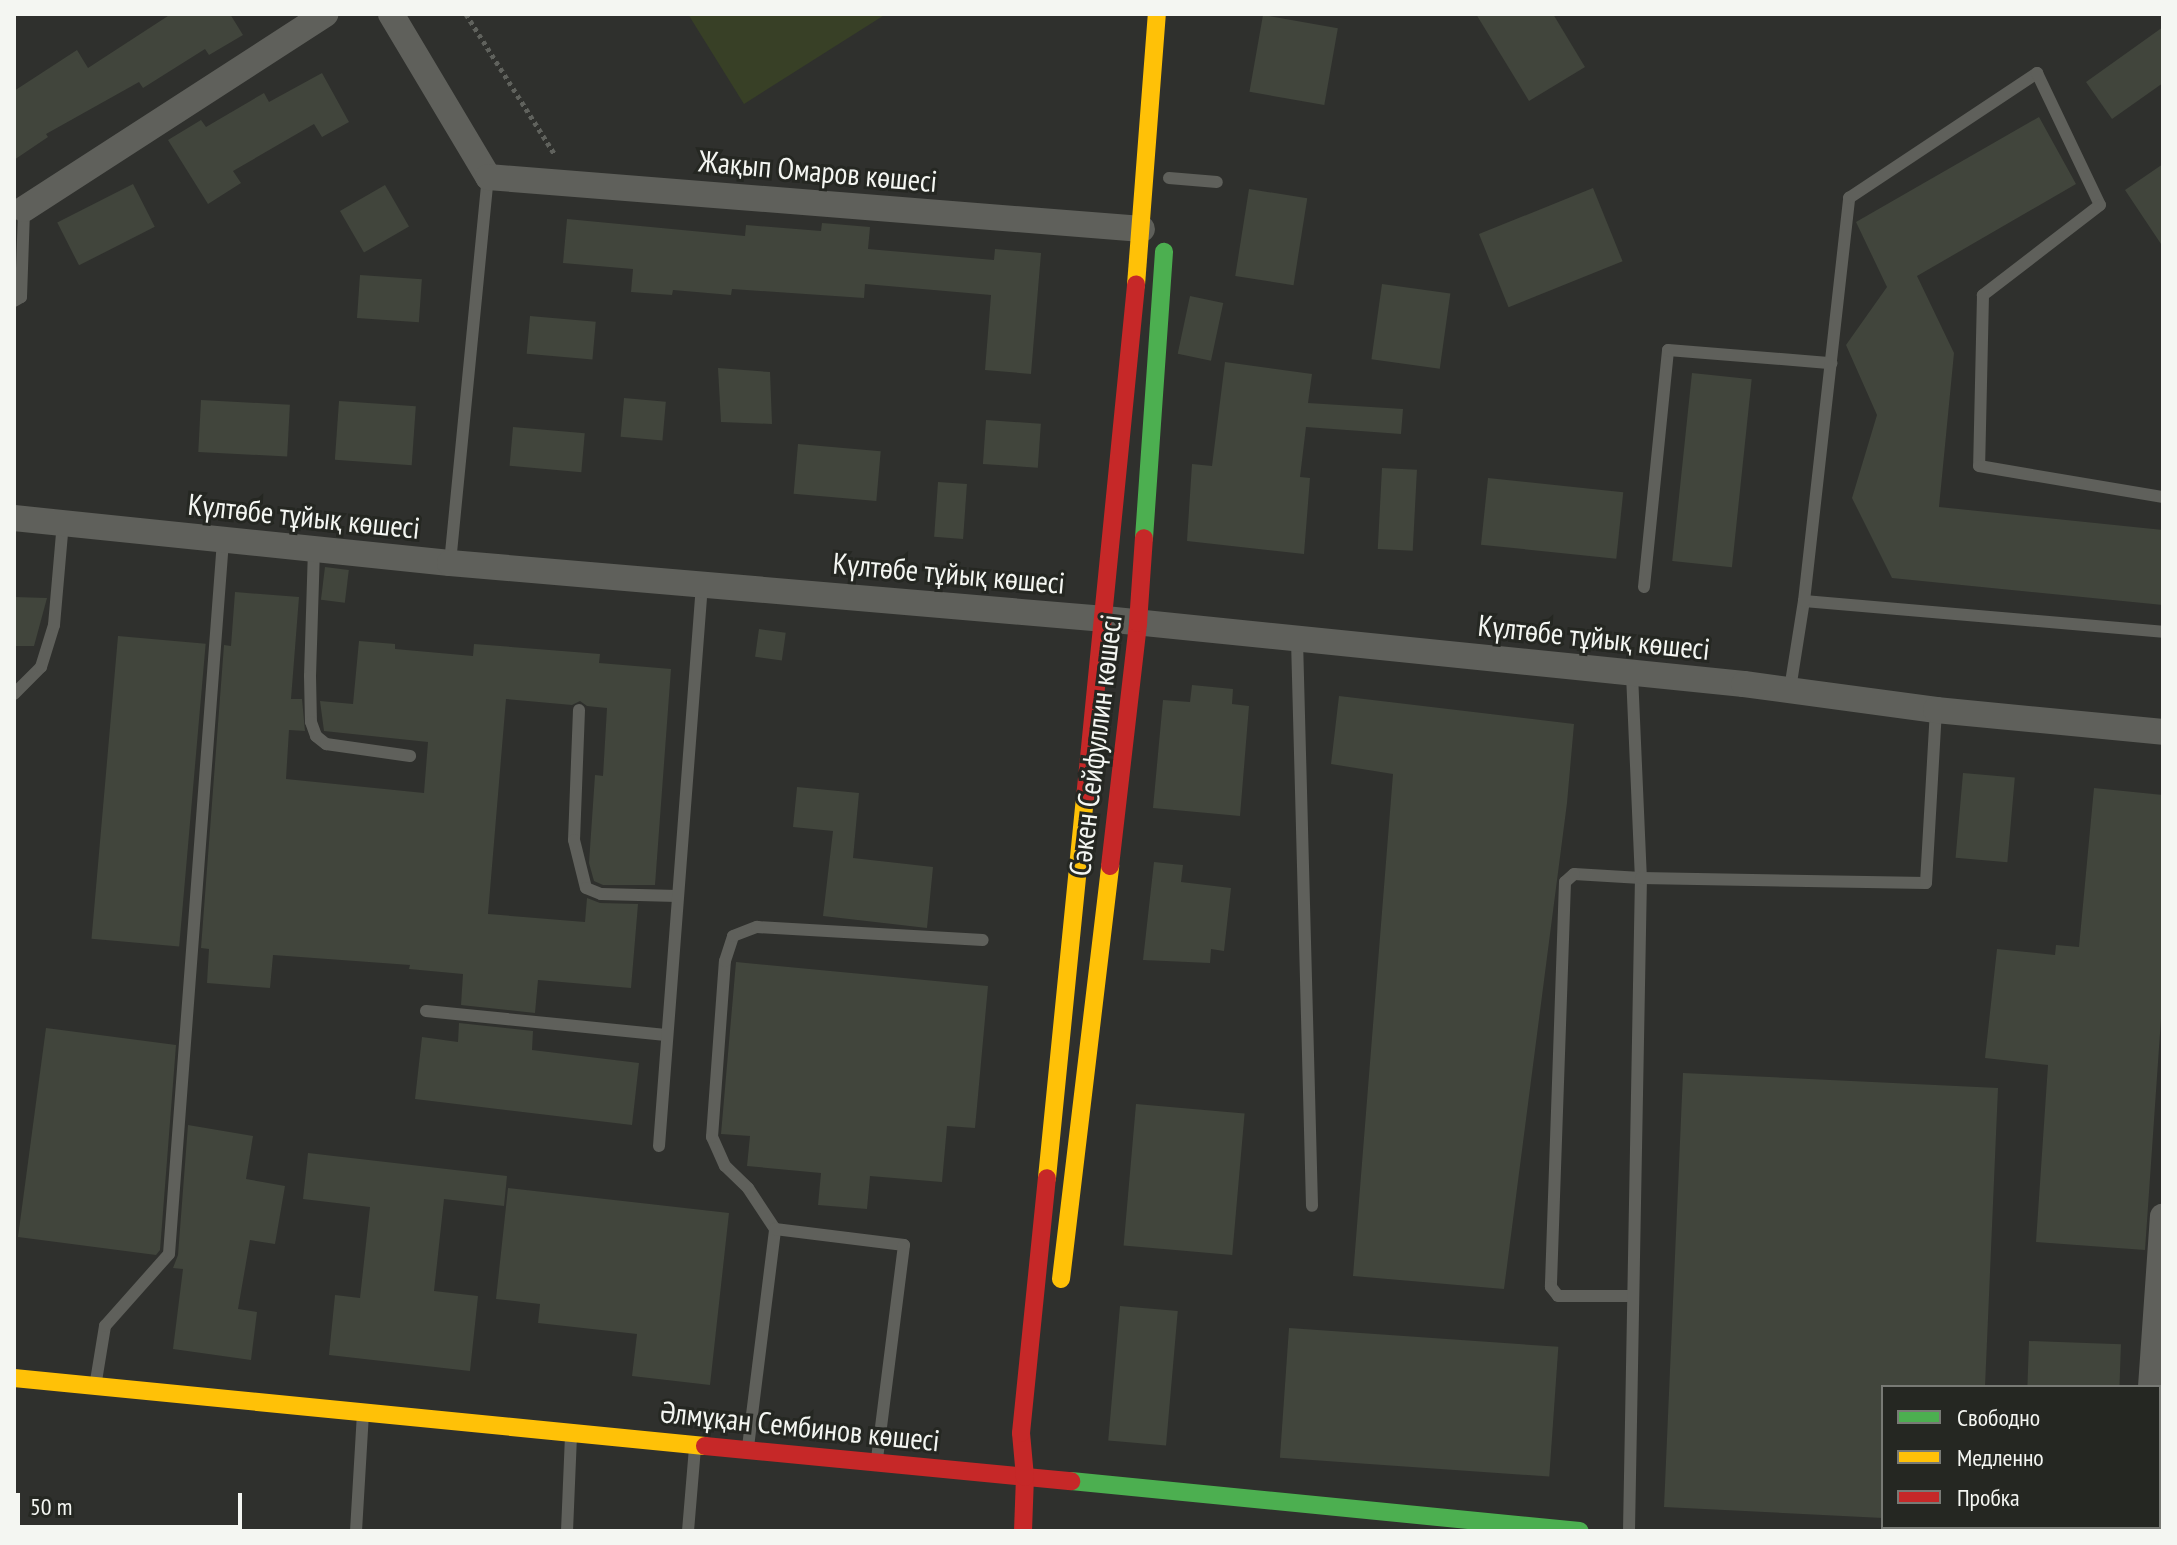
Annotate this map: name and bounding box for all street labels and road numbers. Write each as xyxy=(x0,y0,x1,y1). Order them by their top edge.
street label: Жақып Омаров көшесі xyxy=(697,143,939,199)
street label: Күлтөбе тұйық көшесі xyxy=(186,486,422,546)
street label: Күлтөбе тұйық көшесі xyxy=(831,545,1067,601)
street label: Күлтөбе тұйық көшесі xyxy=(1476,607,1712,667)
street label: Сәкен Сейфуллин көшесі xyxy=(1061,612,1129,878)
street label: Әлмұқан Сембинов көшесі xyxy=(658,1393,942,1459)

